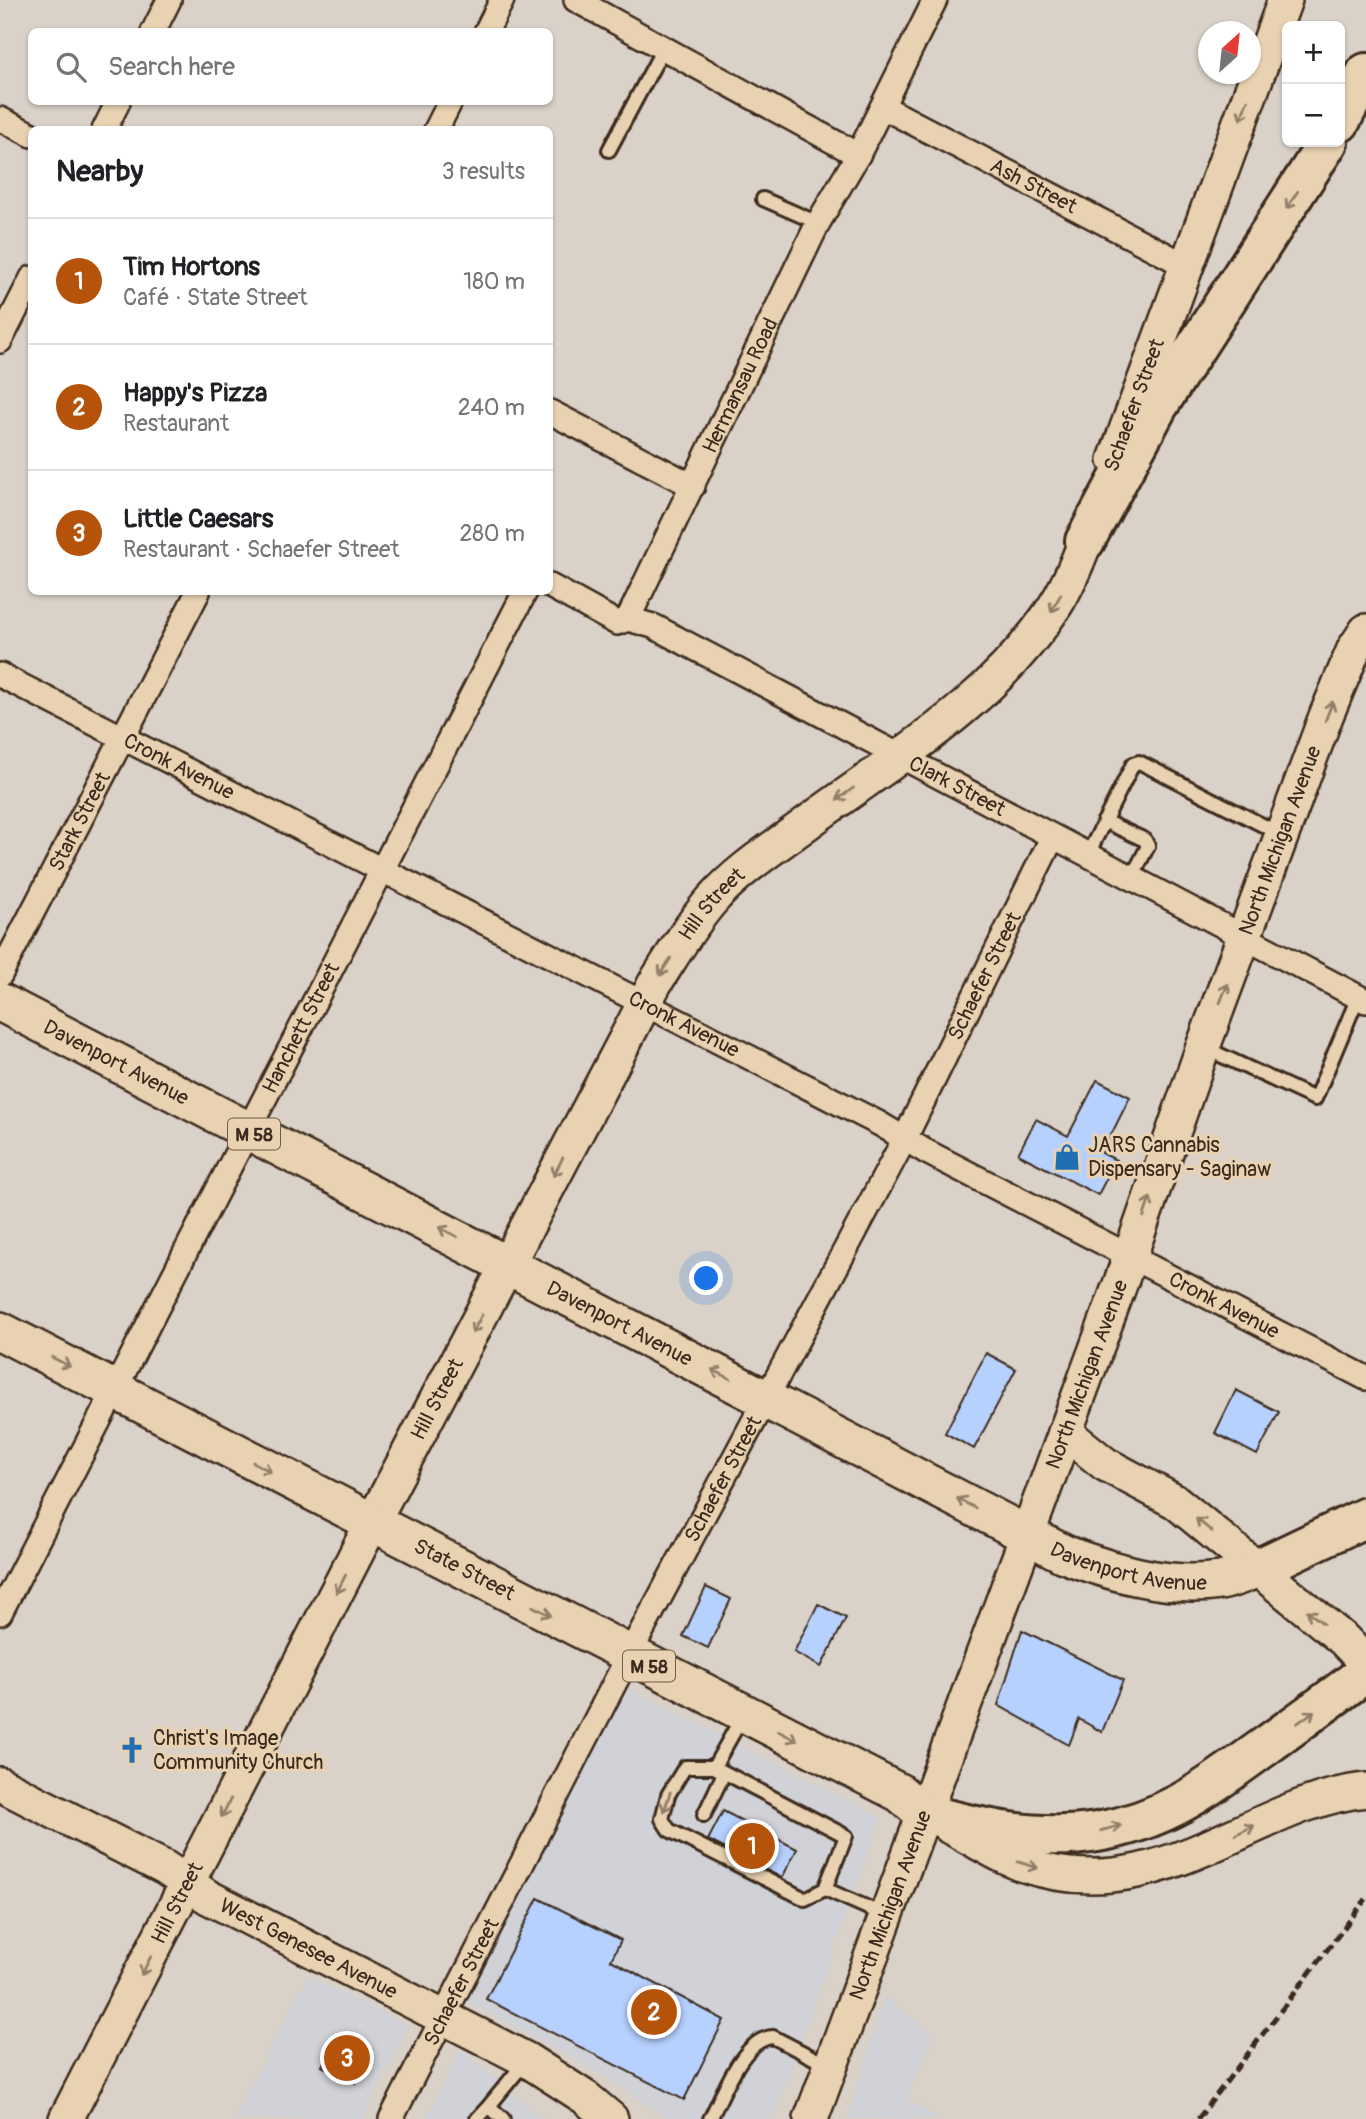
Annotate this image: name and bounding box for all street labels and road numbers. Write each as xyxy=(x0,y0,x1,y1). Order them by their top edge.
street label: Ash Street xyxy=(985,152,1082,220)
street label: Hermansau Road xyxy=(697,314,784,458)
street label: Schaefer Street xyxy=(1098,335,1171,475)
street label: Cronk Avenue xyxy=(119,727,239,807)
street label: North Michigan Avenue xyxy=(1233,741,1328,939)
street label: Clark Street xyxy=(904,750,1011,823)
street label: Stark Street xyxy=(43,767,117,876)
street label: Hill Street xyxy=(673,861,751,946)
street label: Schaefer Street xyxy=(942,907,1028,1045)
street label: Hanchett Street xyxy=(256,958,346,1098)
street label: Cronk Avenue xyxy=(624,985,744,1064)
street label: Davenport Avenue xyxy=(39,1014,194,1112)
road number: M 58 xyxy=(228,1118,280,1150)
street label: Cronk Avenue xyxy=(1164,1266,1285,1345)
street label: Davenport Avenue xyxy=(542,1275,697,1373)
street label: North Michigan Avenue xyxy=(1040,1276,1135,1473)
street label: Hill Street xyxy=(405,1353,470,1445)
street label: Schaefer Street xyxy=(679,1411,768,1547)
street label: State Street xyxy=(409,1533,520,1607)
street label: Davenport Avenue xyxy=(1045,1536,1208,1597)
road number: M 58 xyxy=(623,1650,675,1682)
street label: North Michigan Avenue xyxy=(843,1806,938,2004)
street label: Hill Street xyxy=(145,1857,210,1949)
street label: West Genesee Avenue xyxy=(215,1892,402,2006)
street label: Schaefer Street xyxy=(418,1913,506,2050)

